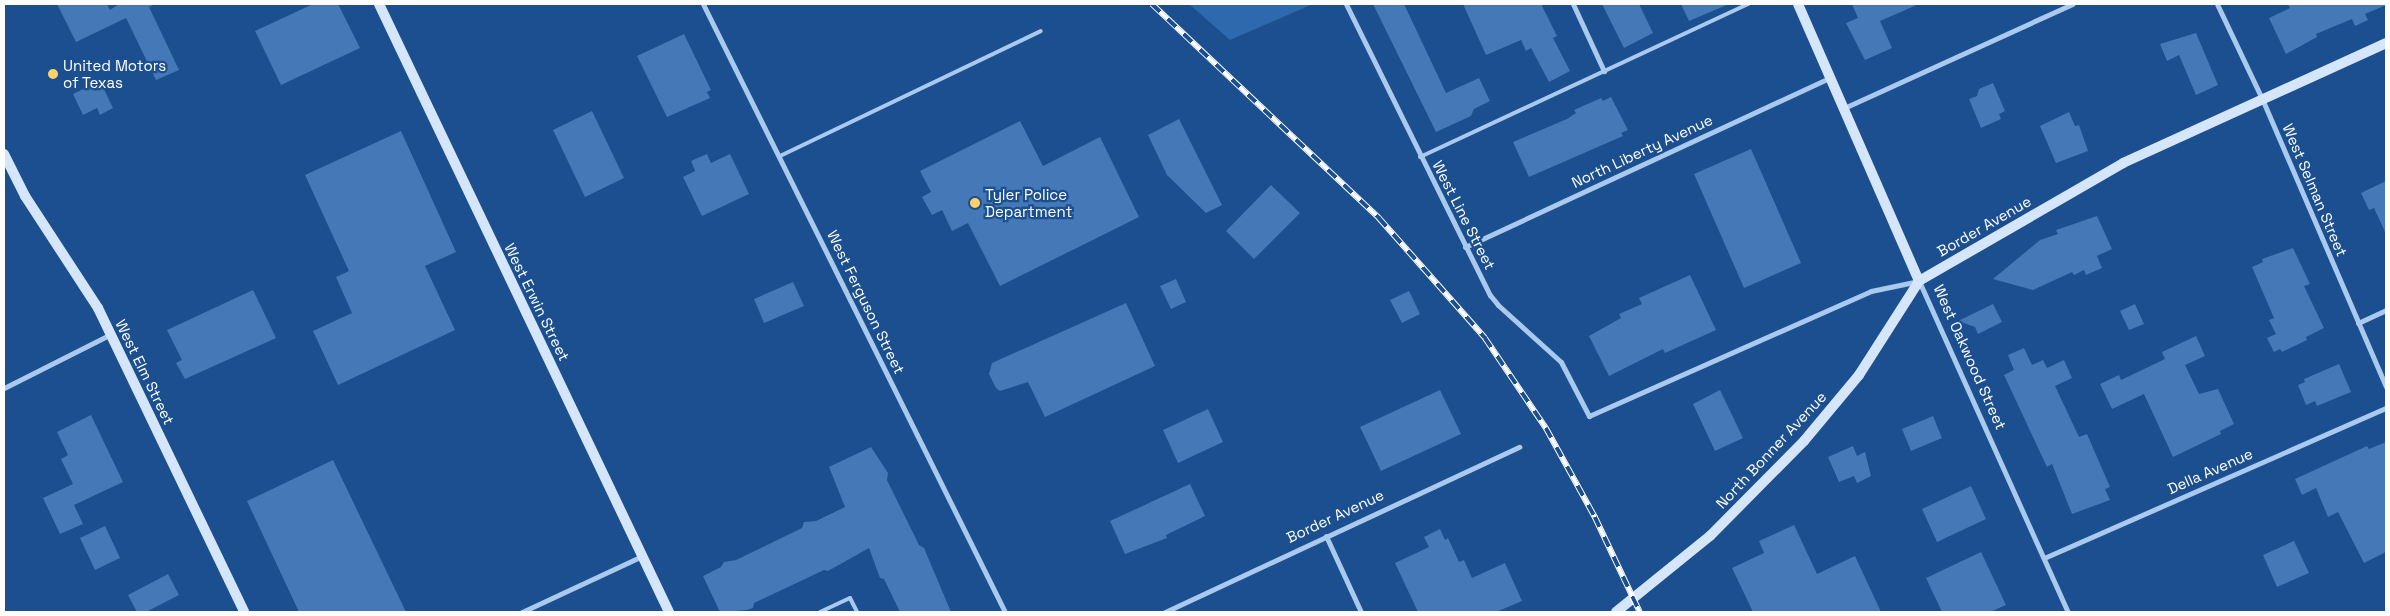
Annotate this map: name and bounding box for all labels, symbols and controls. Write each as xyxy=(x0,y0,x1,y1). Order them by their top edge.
place label: United Motors of Texas xyxy=(63,56,166,91)
marker: United Motors of Texas xyxy=(47,68,59,80)
street label: North Liberty Avenue xyxy=(1568,110,1716,192)
street label: West Selman Street xyxy=(2279,121,2351,259)
street label: West Line Street xyxy=(1429,157,1499,273)
place label: Tyler Police Department xyxy=(985,185,1072,220)
street label: Border Avenue xyxy=(1934,192,2034,260)
marker: Tyler Police Department xyxy=(969,197,981,209)
street label: West Ferguson Street xyxy=(823,227,909,377)
street label: West Erwin Street xyxy=(501,240,573,364)
street label: West Oakwood Street xyxy=(1930,282,2010,432)
street label: West Elm Street xyxy=(112,316,178,428)
street label: North Bonner Avenue xyxy=(1712,388,1830,512)
street label: Della Avenue xyxy=(2164,444,2256,498)
street label: Border Avenue xyxy=(1283,486,1387,546)

